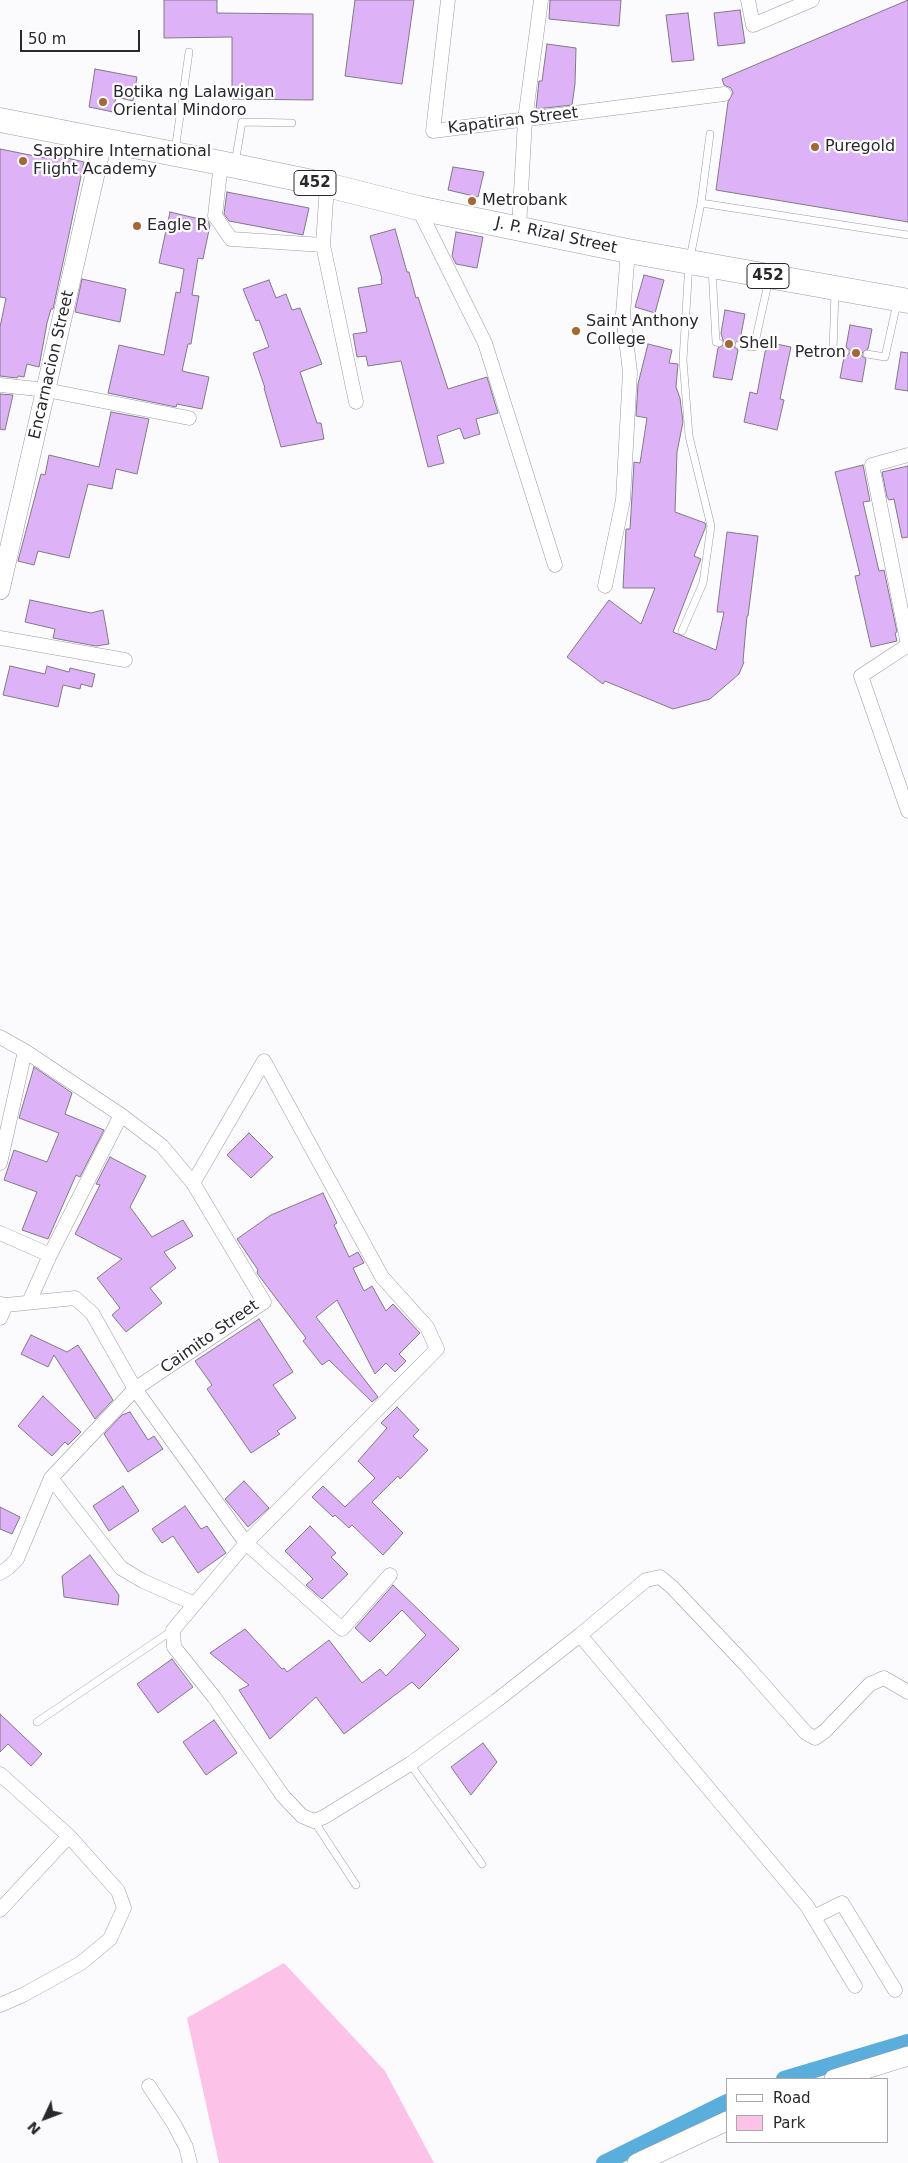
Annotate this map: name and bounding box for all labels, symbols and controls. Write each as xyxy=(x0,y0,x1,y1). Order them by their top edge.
scale bar xyxy=(22,20,142,52)
text: 50 m xyxy=(28,30,66,48)
place label: Botika ng Lalawigan Oriental Mindoro xyxy=(113,83,274,121)
marker: Botika ng Lalawigan Oriental Mindoro xyxy=(97,96,109,108)
street label: Kapatiran Street xyxy=(447,103,579,139)
place label: Puregold xyxy=(825,137,895,157)
marker: Puregold xyxy=(809,141,821,153)
place label: Sapphire International Flight Academy xyxy=(33,142,211,180)
marker: Sapphire International Flight Academy xyxy=(17,155,29,167)
road number: 452 xyxy=(294,170,336,196)
place label: Metrobank xyxy=(482,191,567,211)
marker: Metrobank xyxy=(466,195,478,207)
street label: J. P. Rizal Street xyxy=(493,214,619,258)
place label: Eagle R xyxy=(147,216,208,236)
marker: Eagle R xyxy=(131,220,143,232)
road number: 452 xyxy=(747,264,789,288)
street label: Encarnacion Street xyxy=(26,289,78,441)
place label: Saint Anthony College xyxy=(586,312,699,350)
marker: Saint Anthony College xyxy=(570,325,582,337)
place label: Shell xyxy=(739,334,778,354)
marker: Shell xyxy=(723,338,735,350)
place label: Petron xyxy=(795,343,846,363)
marker: Petron xyxy=(850,347,862,359)
street label: Caimito Street xyxy=(157,1296,263,1378)
legend xyxy=(726,2078,888,2143)
text: Road xyxy=(773,2089,811,2107)
north arrow xyxy=(20,2093,70,2143)
text: Park xyxy=(773,2114,805,2132)
text: N xyxy=(24,2118,44,2138)

